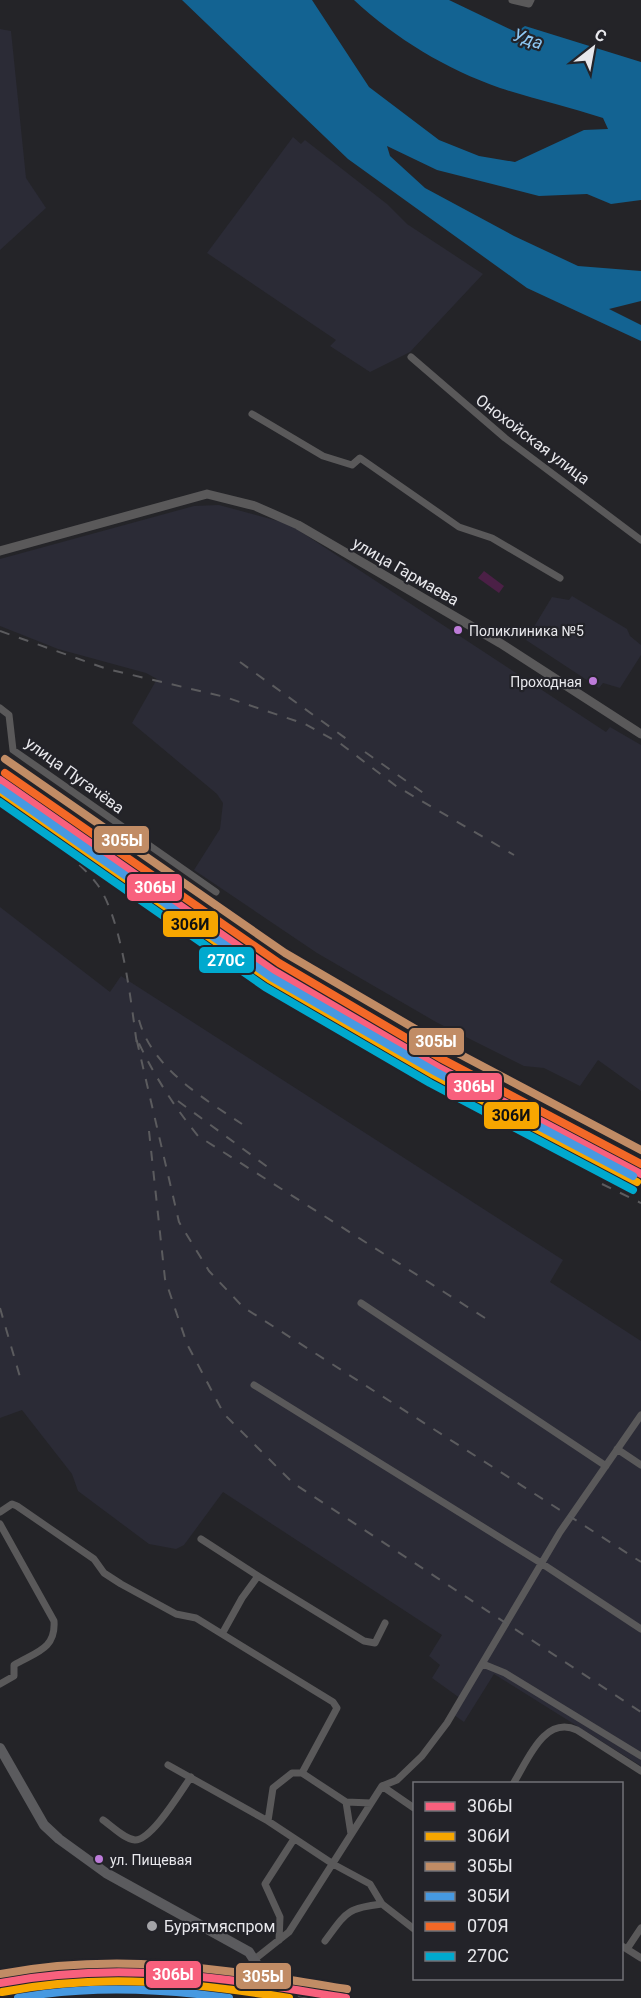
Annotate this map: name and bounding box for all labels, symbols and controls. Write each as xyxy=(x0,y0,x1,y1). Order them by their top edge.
north arrow xyxy=(563,18,623,78)
water label: Уда xyxy=(510,24,546,53)
text: С xyxy=(591,25,610,46)
street label: Онохойская улица xyxy=(472,390,593,488)
street label: улица Гармаева xyxy=(349,533,462,610)
place label: Поликлиника №5 xyxy=(469,623,584,639)
marker: Поликлиника №5 xyxy=(452,624,464,636)
place label: Проходная xyxy=(510,674,582,690)
marker: Проходная xyxy=(587,675,599,687)
street label: улица Пугачёва xyxy=(22,733,128,818)
line badge: 305Ы xyxy=(93,825,150,854)
text: 305Ы xyxy=(101,831,143,850)
line badge: 306Ы xyxy=(126,873,183,902)
text: 306Ы xyxy=(134,878,176,897)
line badge: 306И xyxy=(162,910,219,938)
text: 306И xyxy=(171,915,209,934)
line badge: 270С xyxy=(198,946,255,974)
text: 270С xyxy=(207,951,245,970)
line badge: 305Ы xyxy=(408,1027,465,1056)
text: 305Ы xyxy=(415,1032,457,1051)
line badge: 306Ы xyxy=(446,1072,503,1101)
text: 306Ы xyxy=(453,1077,495,1096)
line badge: 306И xyxy=(483,1101,540,1130)
text: 306И xyxy=(492,1106,530,1125)
legend xyxy=(413,1782,623,1980)
text: 306Ы xyxy=(467,1795,513,1816)
text: 306И xyxy=(467,1825,510,1846)
place label: ул. Пищевая xyxy=(110,1852,192,1868)
marker: ул. Пищевая xyxy=(93,1853,105,1865)
text: 305Ы xyxy=(467,1855,513,1876)
text: 305И xyxy=(467,1885,510,1906)
text: 070Я xyxy=(467,1915,509,1936)
place label: Бурятмяспром xyxy=(164,1917,275,1936)
marker: Бурятмяспром xyxy=(145,1919,159,1933)
text: 270С xyxy=(467,1945,509,1966)
line badge: 306Ы xyxy=(145,1960,202,1989)
line badge: 305Ы xyxy=(235,1962,292,1990)
text: 306Ы xyxy=(152,1965,194,1984)
text: 305Ы xyxy=(242,1967,284,1986)

